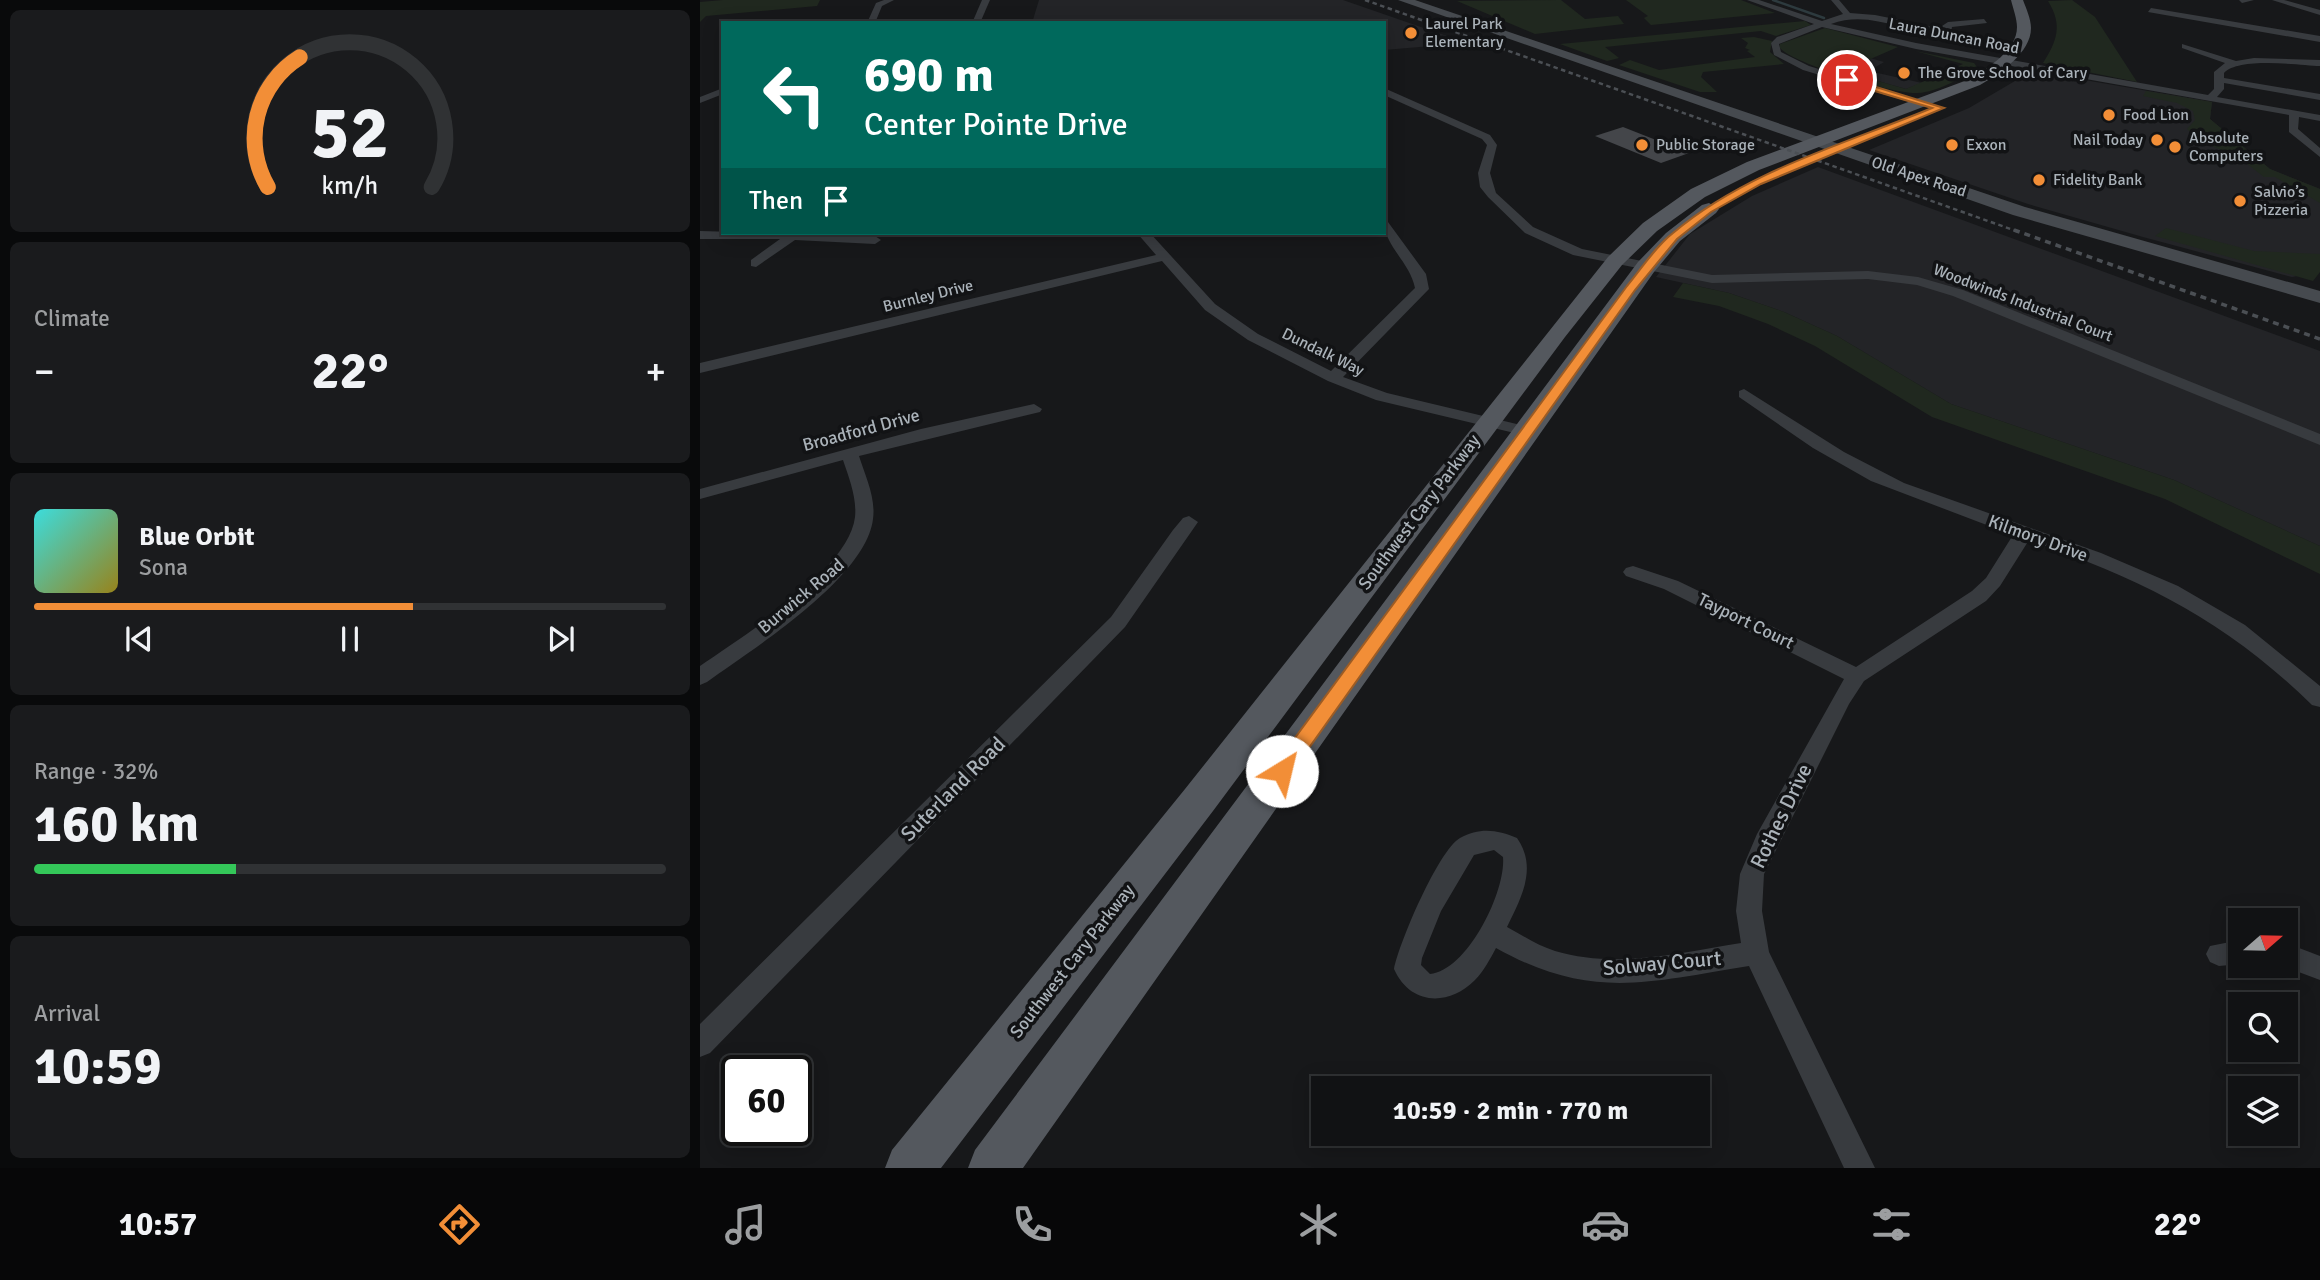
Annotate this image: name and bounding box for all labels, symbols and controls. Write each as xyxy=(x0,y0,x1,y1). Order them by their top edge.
place label: Laurel Park Elementary xyxy=(1425,14,1504,52)
street label: Laura Duncan Road xyxy=(1887,14,2021,58)
marker: Laurel Park Elementary xyxy=(1403,25,1419,41)
text: 690 m xyxy=(864,45,994,105)
icon: left xyxy=(749,49,840,140)
pin xyxy=(1817,50,1877,110)
icon: arrive xyxy=(1828,61,1866,99)
place label: The Grove School of Cary xyxy=(1918,63,2088,83)
marker: The Grove School of Cary xyxy=(1896,65,1912,81)
text: 52 xyxy=(311,89,389,178)
text: Center Pointe Drive xyxy=(864,105,1128,144)
place label: Food Lion xyxy=(2123,105,2189,125)
marker: Food Lion xyxy=(2101,107,2117,123)
place label: Absolute Computers xyxy=(2189,128,2263,166)
place label: Nail Today xyxy=(2073,130,2144,150)
marker: Nail Today xyxy=(2149,132,2165,148)
place label: Public Storage xyxy=(1656,135,1755,155)
place label: Exxon xyxy=(1966,135,2007,155)
marker: Public Storage xyxy=(1634,137,1650,153)
marker: Exxon xyxy=(1944,137,1960,153)
marker: Absolute Computers xyxy=(2167,139,2183,155)
street label: Old Apex Road xyxy=(1869,152,1969,202)
text: km/h xyxy=(322,170,378,201)
place label: Fidelity Bank xyxy=(2053,170,2142,190)
marker: Fidelity Bank xyxy=(2031,172,2047,188)
icon: arrive xyxy=(817,182,855,220)
place label: Salvio’s Pizzeria xyxy=(2254,182,2308,220)
text: Then xyxy=(749,185,803,217)
marker: Salvio’s Pizzeria xyxy=(2232,193,2248,209)
street label: Woodwinds Industrial Court xyxy=(1931,260,2116,347)
street label: Burnley Drive xyxy=(881,275,975,317)
text: Climate xyxy=(34,304,110,333)
street label: Dundalk Way xyxy=(1279,323,1368,381)
text: 22° xyxy=(312,339,388,403)
text: − xyxy=(34,348,55,395)
text: + xyxy=(645,348,666,395)
street label: Broadford Drive xyxy=(800,404,922,456)
street label: Southwest Cary Parkway xyxy=(1353,429,1485,594)
street label: Kilmory Drive xyxy=(1985,510,2091,566)
text: Blue Orbit xyxy=(139,521,255,553)
text: Sona xyxy=(139,553,188,582)
street label: Burwick Road xyxy=(753,554,849,638)
street label: Tayport Court xyxy=(1694,588,1798,654)
icon: previous xyxy=(120,620,158,658)
icon: pause xyxy=(331,620,369,658)
icon: next xyxy=(542,620,580,658)
street label: Suterland Road xyxy=(895,731,1011,847)
position arrow xyxy=(1245,734,1319,808)
text: Range · 32% xyxy=(34,757,158,786)
street label: Rothes Drive xyxy=(1745,759,1817,873)
text: 160 km xyxy=(34,792,199,856)
street label: Southwest Cary Parkway xyxy=(1005,879,1139,1042)
north arrow xyxy=(2228,908,2298,978)
map controls xyxy=(2228,908,2298,1146)
street label: Solway Court xyxy=(1602,945,1722,981)
button: search xyxy=(2228,992,2298,1062)
text: Arrival xyxy=(34,999,100,1028)
text: 10:59 xyxy=(34,1034,162,1098)
speed limit sign: 60 xyxy=(721,1055,812,1146)
button: layers xyxy=(2228,1076,2298,1146)
text: 10:59 · 2 min · 770 m xyxy=(1393,1095,1628,1127)
icon: directions xyxy=(435,1200,484,1249)
icon: music xyxy=(721,1200,770,1249)
icon: phone xyxy=(1008,1200,1057,1249)
icon: climate xyxy=(1294,1200,1343,1249)
icon: car xyxy=(1581,1200,1630,1249)
icon: filters xyxy=(1867,1200,1916,1249)
text: 10:57 xyxy=(119,1205,197,1244)
text: 22° xyxy=(2154,1205,2201,1244)

